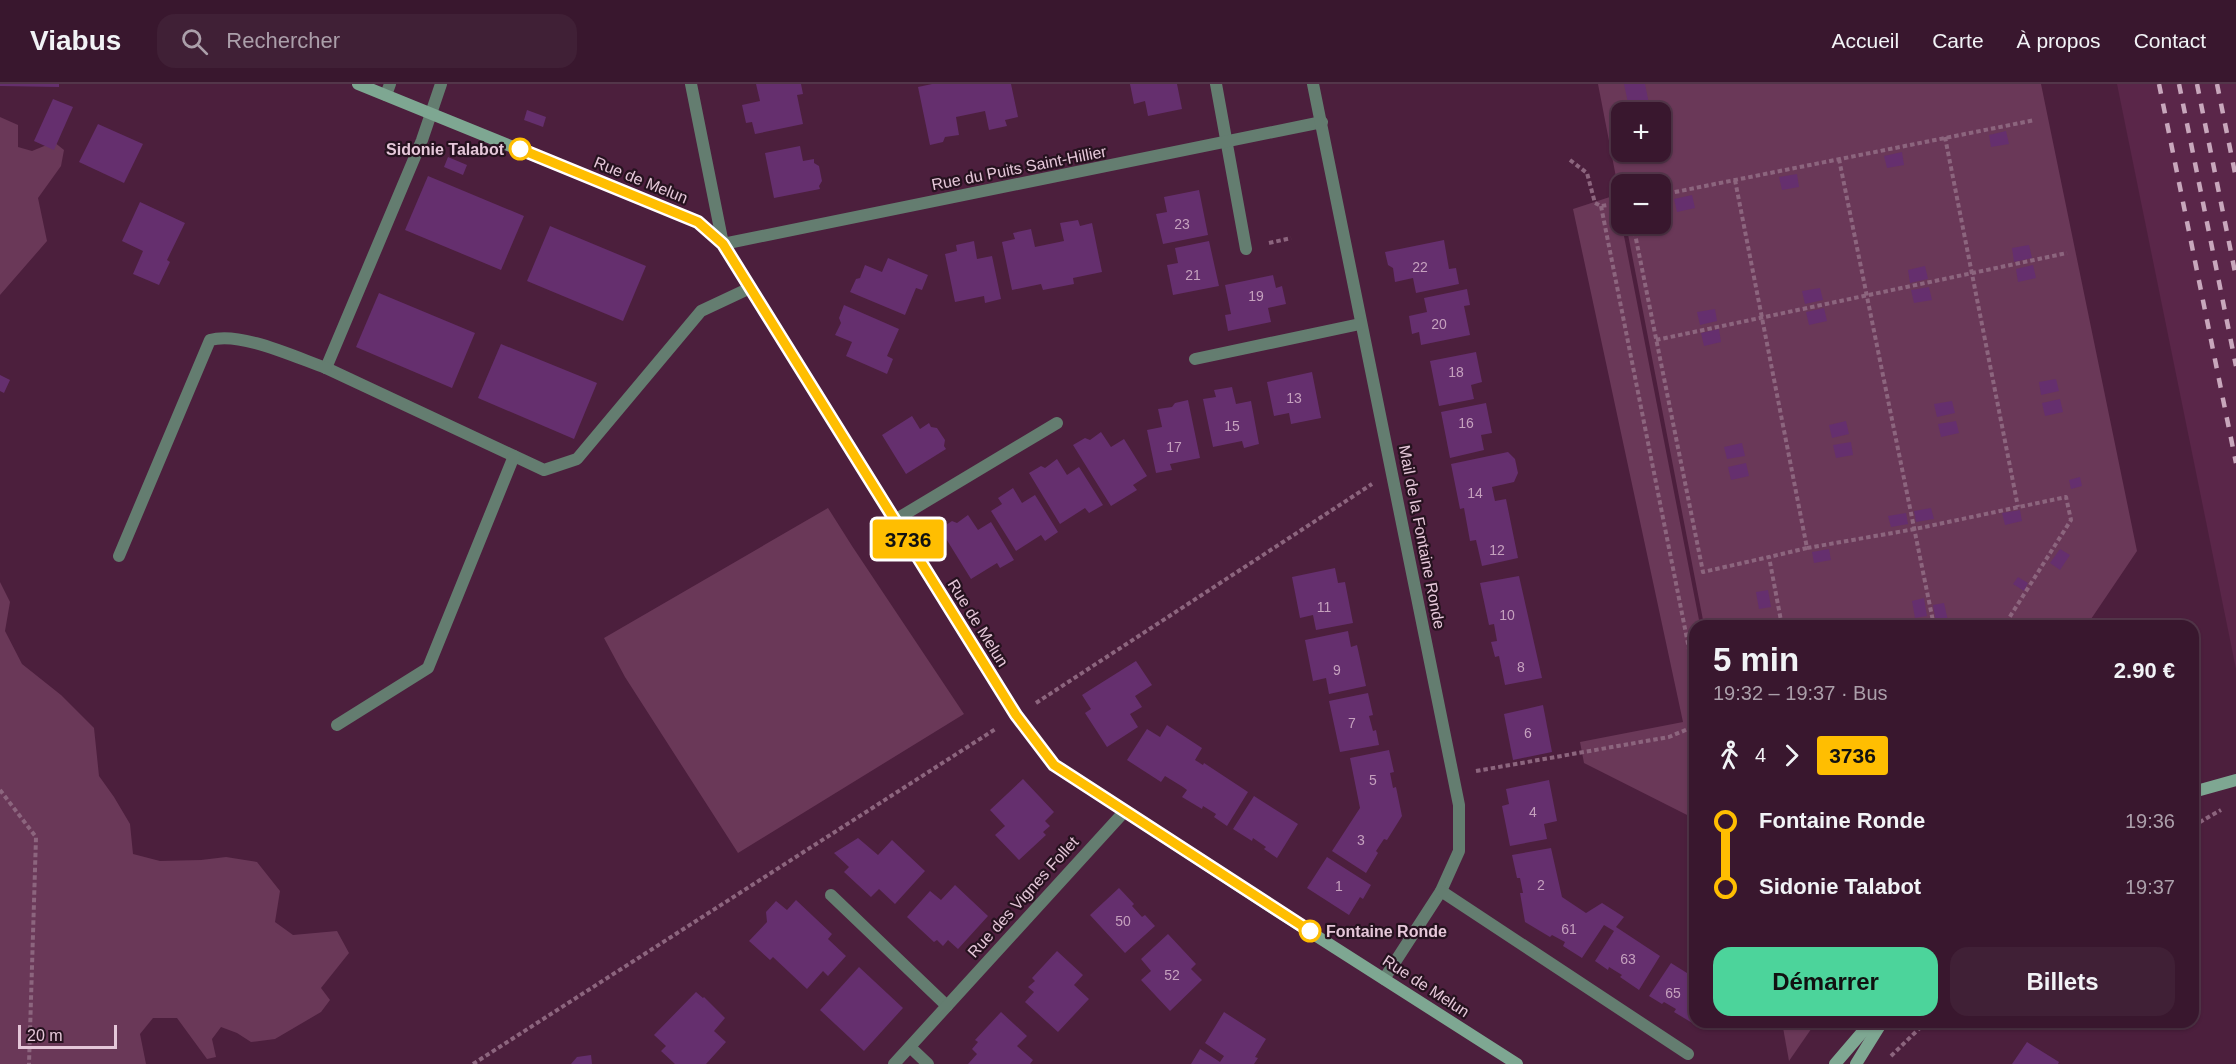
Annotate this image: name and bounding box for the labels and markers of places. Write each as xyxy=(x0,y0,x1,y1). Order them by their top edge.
marker: Sidonie Talabot xyxy=(509,138,531,160)
place label: Sidonie Talabot xyxy=(386,141,505,158)
marker: Fontaine Ronde xyxy=(1299,920,1321,942)
place label: Fontaine Ronde xyxy=(1326,923,1447,940)

